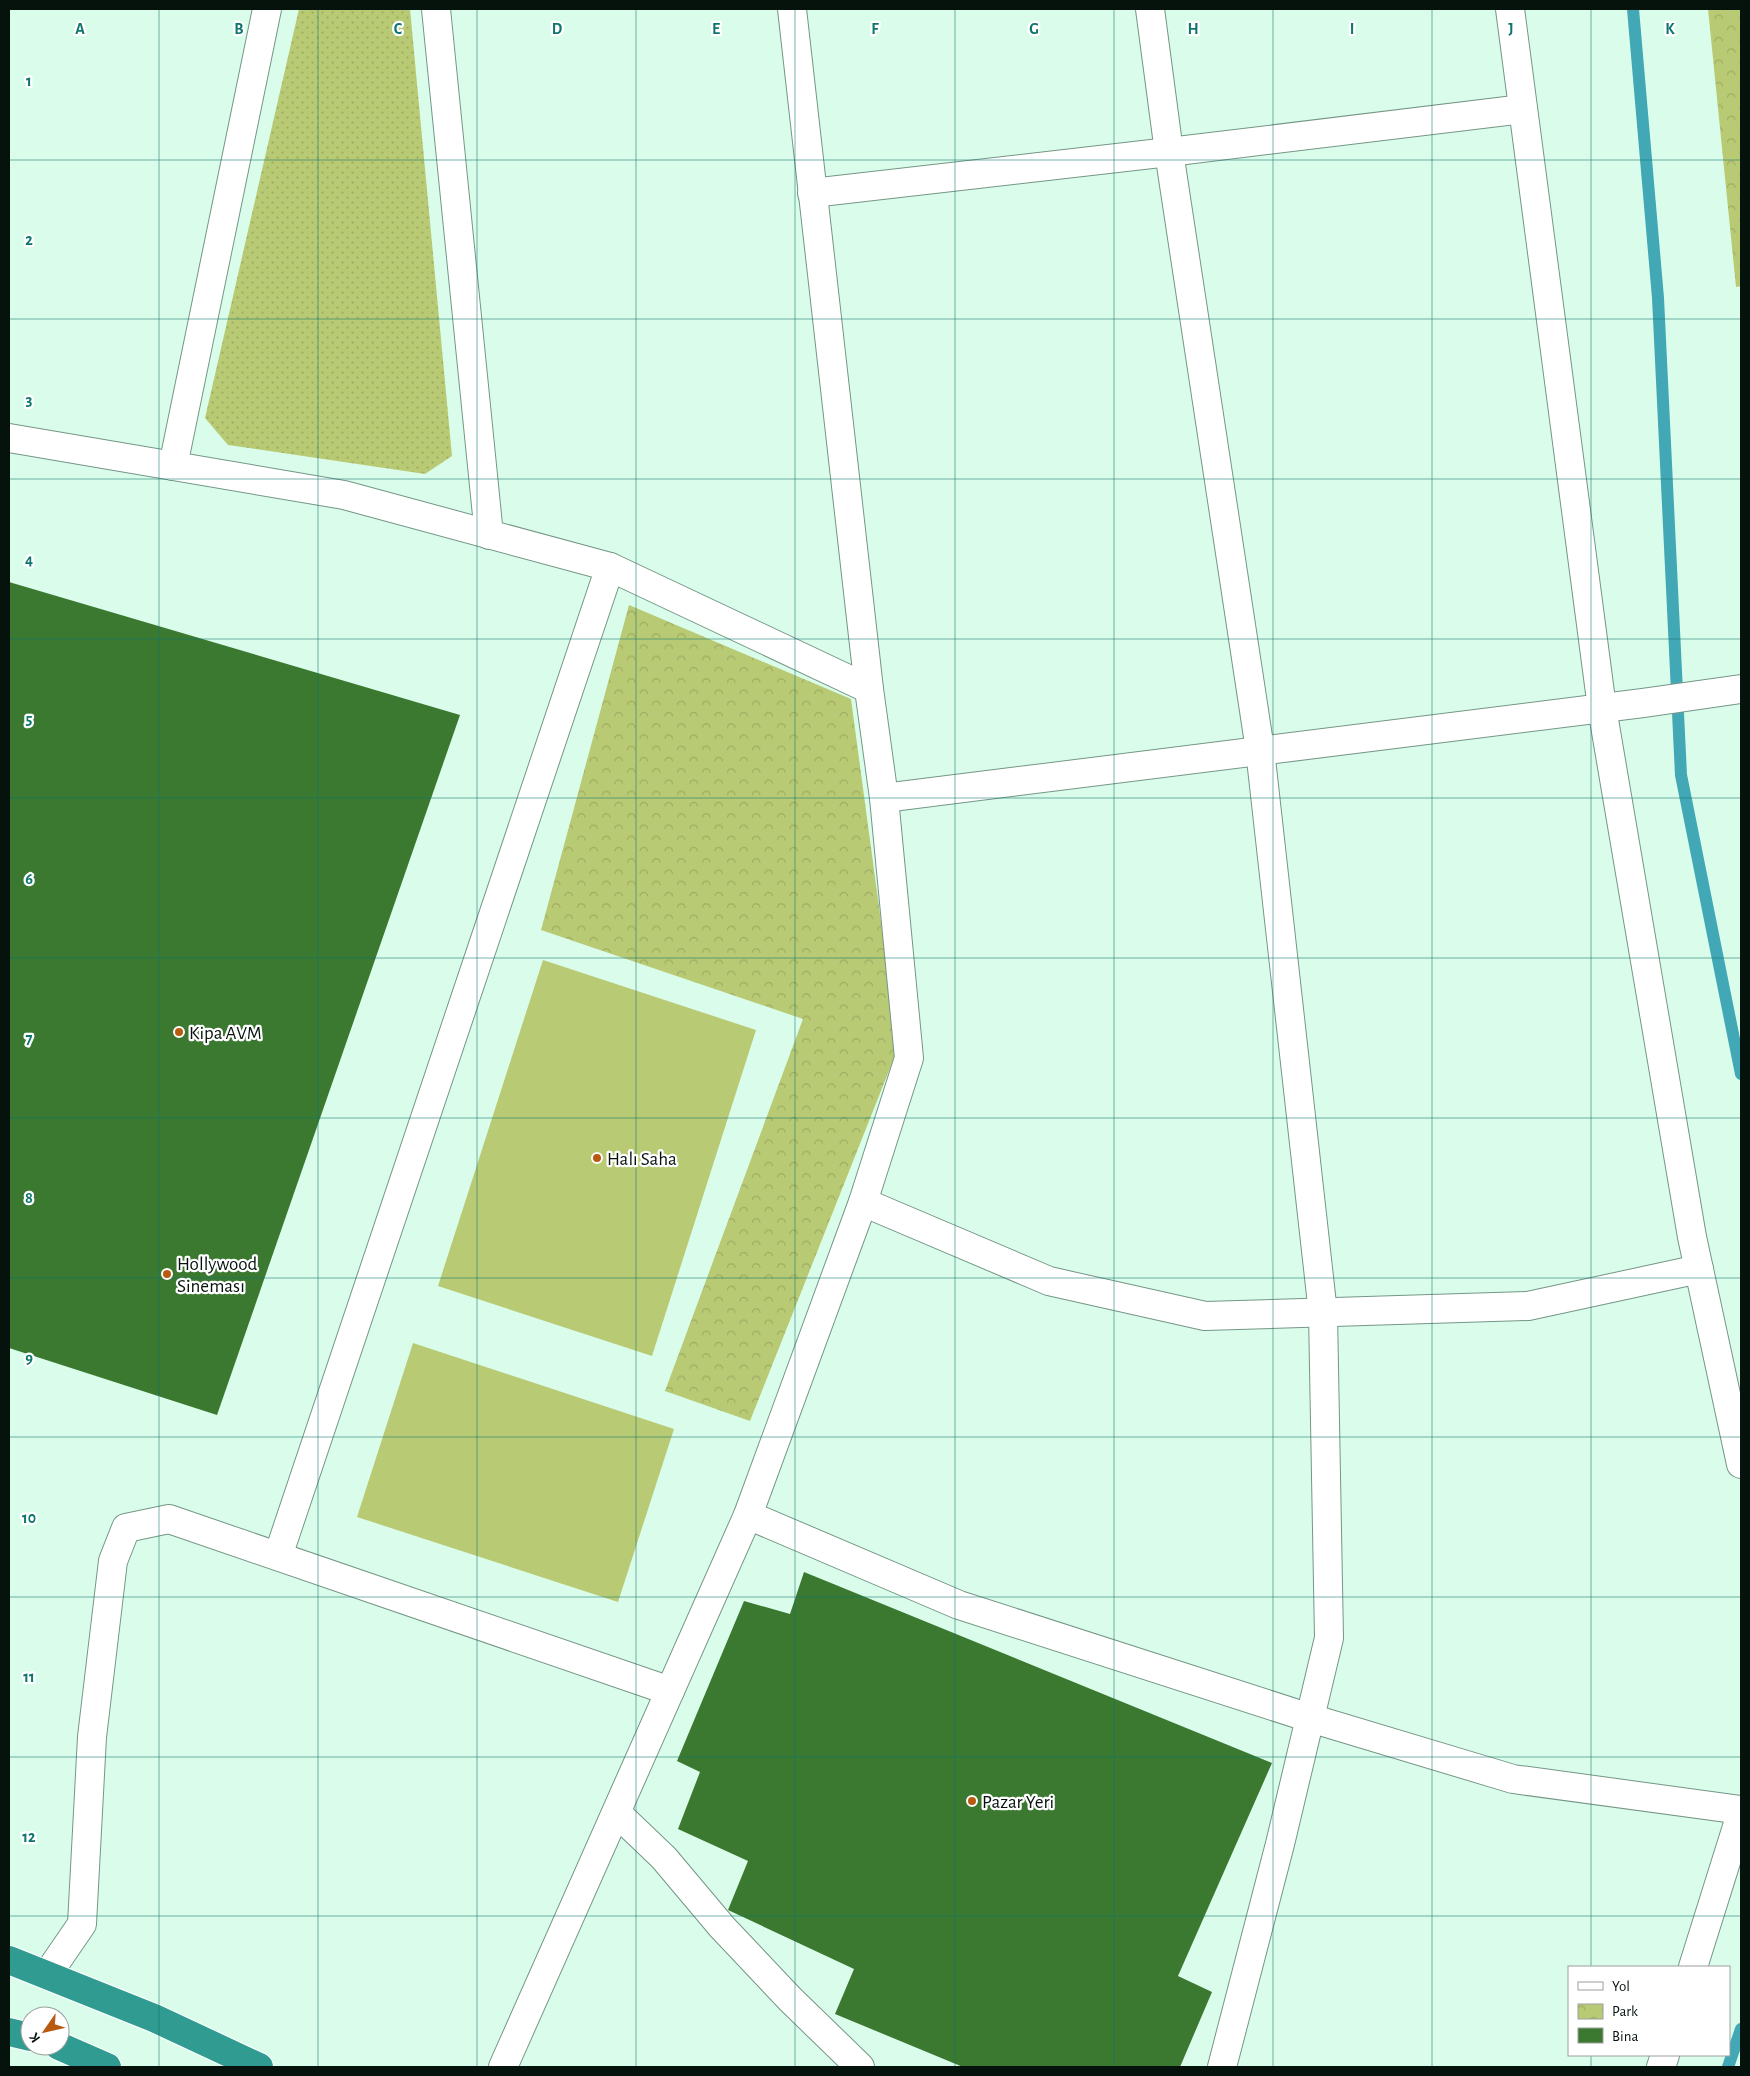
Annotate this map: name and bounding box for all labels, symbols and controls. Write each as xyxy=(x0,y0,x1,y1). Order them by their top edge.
text: A xyxy=(75,21,85,37)
text: B xyxy=(234,21,244,37)
text: C xyxy=(394,21,403,37)
text: D xyxy=(552,21,563,37)
text: E xyxy=(712,21,720,37)
text: F xyxy=(871,21,879,37)
text: G xyxy=(1029,21,1039,37)
text: H xyxy=(1187,21,1199,37)
text: I xyxy=(1350,21,1354,37)
text: J xyxy=(1508,21,1514,37)
text: K xyxy=(1665,21,1675,37)
text: 1 xyxy=(26,73,32,89)
text: 2 xyxy=(25,232,33,248)
text: 3 xyxy=(26,392,33,408)
text: 4 xyxy=(25,552,33,568)
text: 5 xyxy=(26,711,33,727)
text: 6 xyxy=(25,871,33,887)
place label: Kipa AVM xyxy=(189,1024,262,1043)
marker: Kipa AVM xyxy=(173,1026,185,1038)
text: 7 xyxy=(26,1031,33,1047)
place label: Halı Saha xyxy=(607,1150,677,1169)
marker: Halı Saha xyxy=(591,1152,603,1164)
text: 8 xyxy=(25,1190,33,1206)
place label: Hollywood Sineması xyxy=(177,1255,258,1296)
marker: Hollywood Sineması xyxy=(161,1268,173,1280)
text: 9 xyxy=(25,1350,33,1366)
text: 10 xyxy=(22,1510,36,1526)
text: 11 xyxy=(23,1669,35,1685)
place label: Pazar Yeri xyxy=(982,1793,1054,1812)
marker: Pazar Yeri xyxy=(966,1795,978,1807)
text: 12 xyxy=(22,1829,36,1845)
legend xyxy=(1568,1966,1730,2056)
text: Yol xyxy=(1612,1979,1630,1994)
text: Park xyxy=(1612,2004,1638,2019)
north arrow xyxy=(20,2006,70,2056)
text: Bina xyxy=(1612,2029,1638,2044)
text: K xyxy=(27,2030,43,2045)

